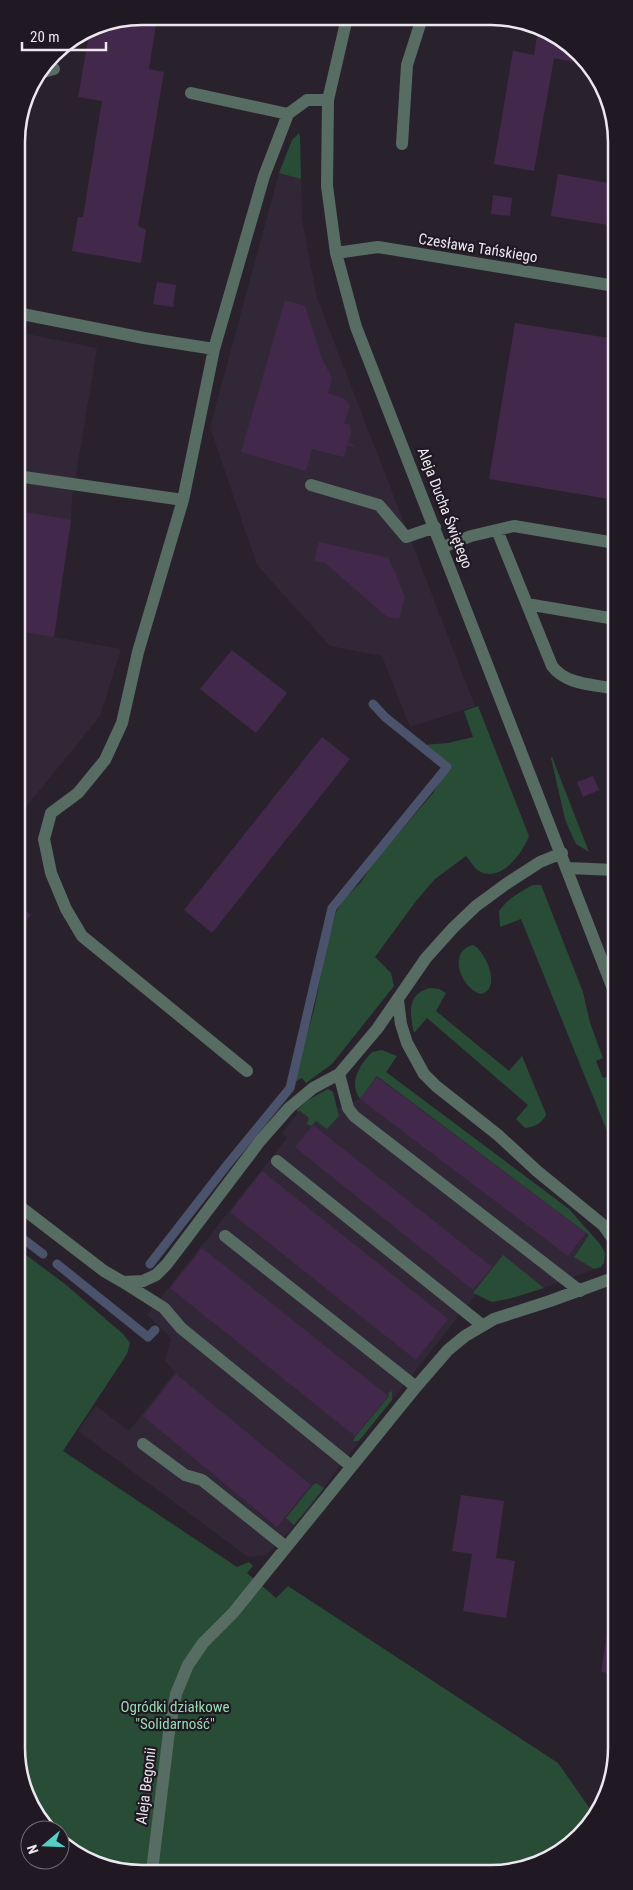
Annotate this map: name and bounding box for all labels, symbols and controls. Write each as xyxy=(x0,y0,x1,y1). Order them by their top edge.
scale bar xyxy=(22,20,106,52)
text: 20 m xyxy=(30,28,60,46)
street label: Czesława Tańskiego xyxy=(417,230,539,266)
street label: Aleja Ducha Świętego xyxy=(414,445,476,571)
park label: Ogródki działkowe "Solidarność" xyxy=(121,1698,229,1733)
street label: Aleja Begonii xyxy=(132,1746,160,1826)
north arrow xyxy=(20,1820,70,1870)
text: N xyxy=(24,1843,42,1856)

